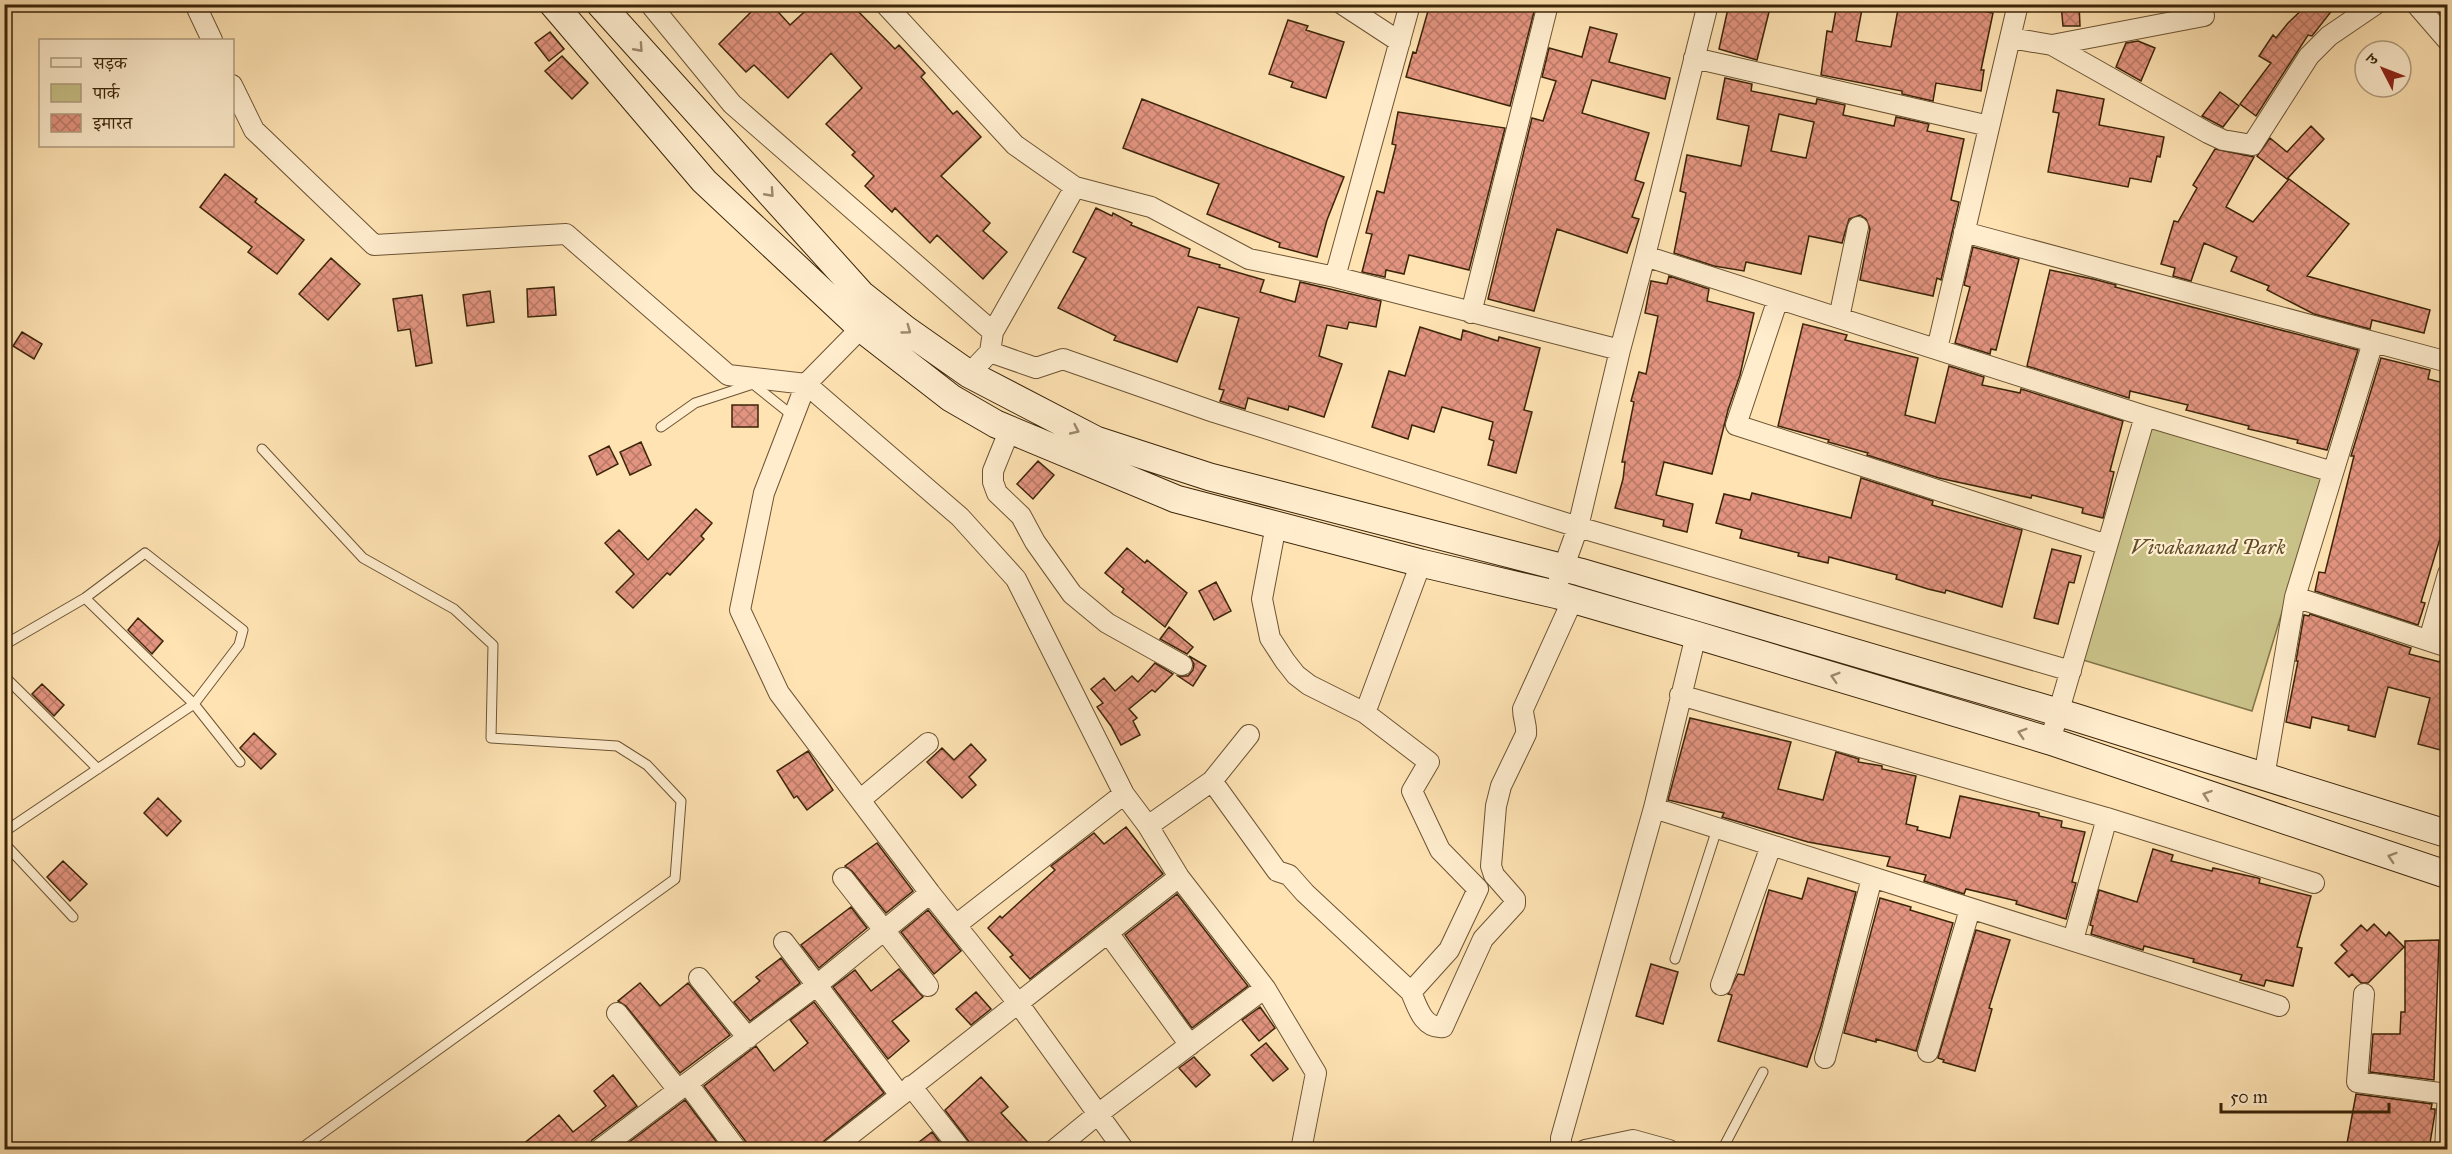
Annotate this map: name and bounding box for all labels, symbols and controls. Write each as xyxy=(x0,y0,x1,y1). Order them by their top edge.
legend xyxy=(39,39,234,147)
north arrow xyxy=(2353,39,2413,99)
one-way arrow xyxy=(632,41,643,52)
text: उ xyxy=(2362,49,2383,69)
text: सड़क xyxy=(92,52,128,74)
text: पार्क xyxy=(92,82,121,104)
text: इमारत xyxy=(92,112,133,134)
one-way arrow xyxy=(763,186,774,197)
one-way arrow xyxy=(901,323,912,334)
one-way arrow xyxy=(1068,422,1079,434)
park label: Vivakanand Park xyxy=(2131,534,2286,560)
one-way arrow xyxy=(1830,672,1841,684)
one-way arrow xyxy=(2017,728,2028,740)
one-way arrow xyxy=(2202,790,2213,803)
one-way arrow xyxy=(2387,851,2398,864)
scale bar xyxy=(2221,1076,2389,1114)
text: 50 m xyxy=(2230,1086,2268,1108)

